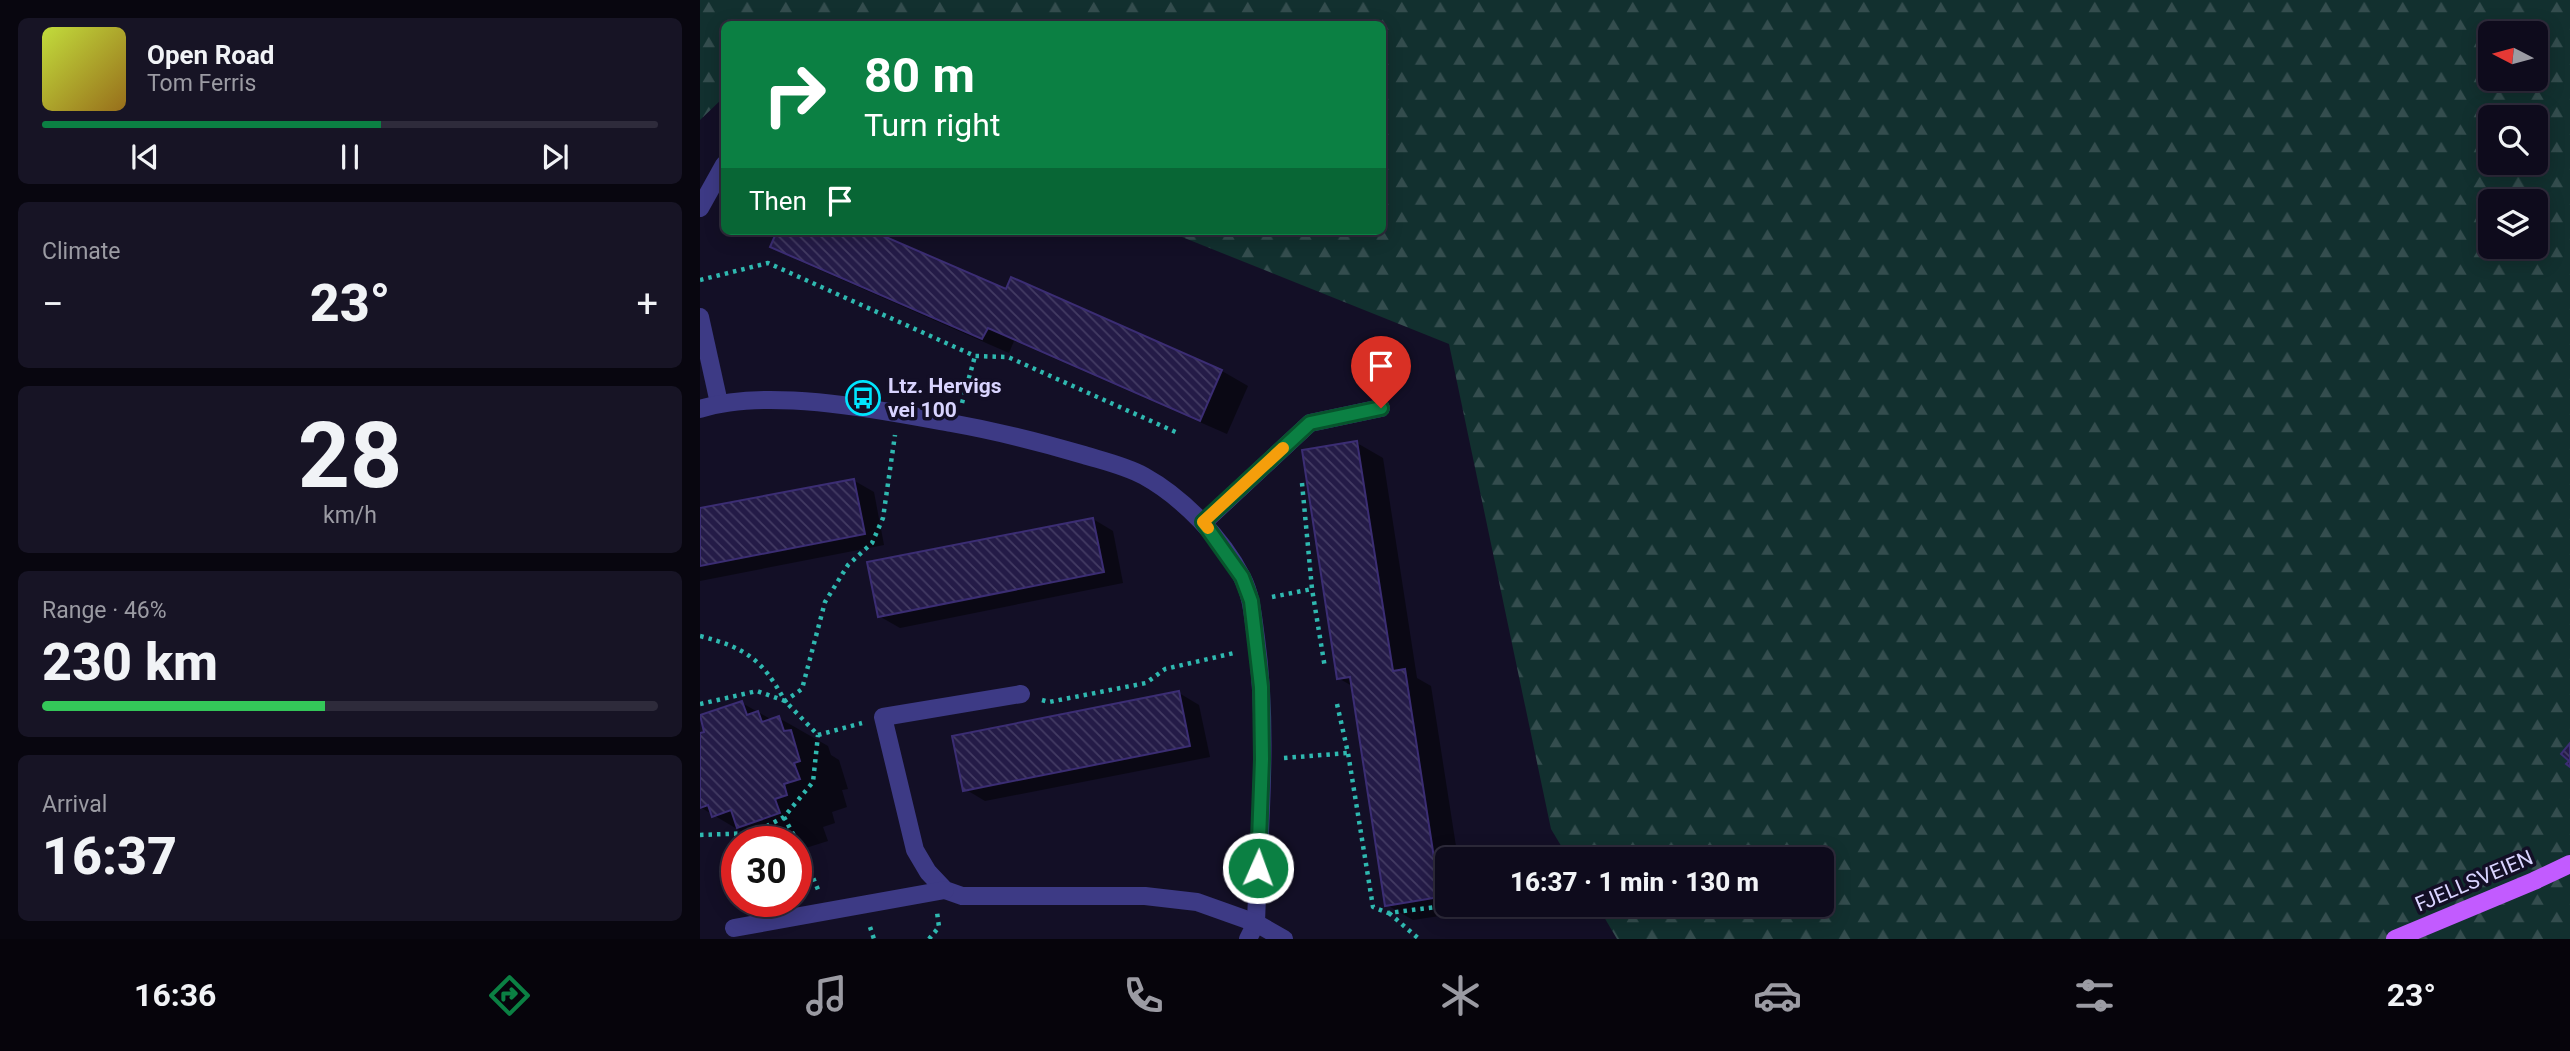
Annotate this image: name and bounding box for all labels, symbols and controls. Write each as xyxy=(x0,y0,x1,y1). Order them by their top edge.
north arrow xyxy=(2478,21,2548,91)
map controls xyxy=(2478,21,2548,259)
text: Open Road xyxy=(147,40,275,70)
text: 80 m xyxy=(864,47,975,104)
icon: right xyxy=(749,49,840,140)
text: Tom Ferris xyxy=(147,70,256,97)
button: search xyxy=(2478,105,2548,175)
text: Turn right xyxy=(864,106,1000,144)
icon: previous xyxy=(126,138,164,176)
icon: pause xyxy=(331,138,369,176)
icon: next xyxy=(536,138,574,176)
icon: arrive xyxy=(821,182,859,220)
text: Then xyxy=(749,186,807,216)
button: layers xyxy=(2478,189,2548,259)
text: Climate xyxy=(42,238,121,265)
text: 23° xyxy=(310,273,390,334)
text: − xyxy=(42,282,64,326)
text: + xyxy=(636,282,658,326)
pin xyxy=(1351,336,1411,408)
icon: arrive xyxy=(1362,347,1400,385)
place label: Ltz. Hervigs vei 100 xyxy=(888,374,1002,422)
bus stop icon: Ltz. Hervigs vei 100 xyxy=(844,379,882,417)
text: 28 xyxy=(298,403,402,509)
text: km/h xyxy=(323,502,377,529)
text: Range · 46% xyxy=(42,597,167,624)
text: 230 km xyxy=(42,632,218,693)
text: Arrival xyxy=(42,791,107,818)
text: 16:37 xyxy=(42,826,177,887)
speed limit sign: 30 xyxy=(721,826,812,917)
position arrow xyxy=(1221,831,1295,905)
street label: FJELLSVEIEN xyxy=(2412,845,2536,917)
text: 16:37 · 1 min · 130 m xyxy=(1510,867,1759,897)
icon: directions xyxy=(485,971,534,1020)
icon: music xyxy=(802,971,851,1020)
icon: phone xyxy=(1119,971,1168,1020)
icon: climate xyxy=(1436,971,1485,1020)
icon: car xyxy=(1753,971,1802,1020)
icon: filters xyxy=(2070,971,2119,1020)
text: 16:36 xyxy=(134,976,216,1014)
text: 23° xyxy=(2387,976,2436,1014)

